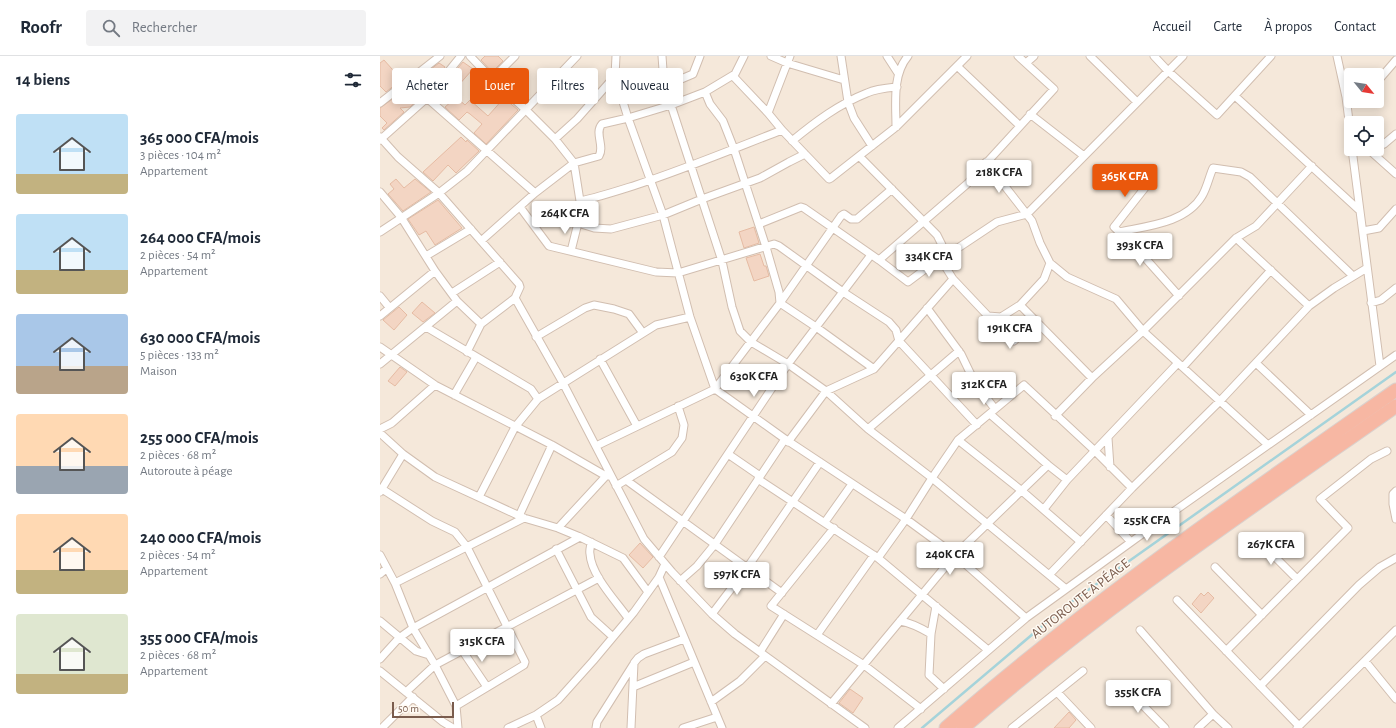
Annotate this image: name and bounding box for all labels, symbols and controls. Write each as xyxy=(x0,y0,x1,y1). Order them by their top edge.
search box xyxy=(86,10,366,46)
icon: search xyxy=(100,17,122,39)
text: Roofr xyxy=(20,18,62,37)
text: Rechercher xyxy=(132,20,197,35)
text: Accueil xyxy=(1152,20,1191,34)
text: Carte xyxy=(1213,20,1242,34)
text: À propos xyxy=(1264,20,1312,34)
text: Contact xyxy=(1334,20,1376,34)
chip: Acheter xyxy=(392,68,462,104)
chip: Louer xyxy=(470,68,529,104)
chip: Filtres xyxy=(537,68,598,104)
chip: Nouveau xyxy=(606,68,683,104)
north arrow xyxy=(1344,68,1384,108)
map controls xyxy=(1344,68,1384,156)
icon: filters xyxy=(342,69,364,91)
text: 14 biens xyxy=(16,71,70,88)
button: locate xyxy=(1344,116,1384,156)
text: 365 000 CFA/mois xyxy=(140,129,259,146)
icon: home xyxy=(48,130,96,178)
text: 3 pièces · 104 m² xyxy=(140,149,221,162)
pin: 218K CFA xyxy=(958,160,1040,194)
pin: 365K CFA xyxy=(1084,164,1166,198)
text: Appartement xyxy=(140,165,208,178)
text: 218K CFA xyxy=(976,166,1022,179)
text: 365K CFA xyxy=(1101,170,1149,183)
pin: 264K CFA xyxy=(524,201,606,235)
text: 264K CFA xyxy=(541,207,589,220)
text: 264 000 CFA/mois xyxy=(140,229,261,246)
icon: home xyxy=(48,230,96,278)
pin: 393K CFA xyxy=(1099,233,1181,267)
text: 393K CFA xyxy=(1116,239,1164,252)
pin: 334K CFA xyxy=(888,244,970,278)
text: 2 pièces · 54 m² xyxy=(140,249,216,262)
text: 334K CFA xyxy=(905,250,953,263)
text: Appartement xyxy=(140,265,208,278)
pin: 191K CFA xyxy=(969,316,1051,350)
text: 191K CFA xyxy=(987,322,1033,335)
text: 630 000 CFA/mois xyxy=(140,329,260,346)
icon: home xyxy=(48,330,96,378)
text: 5 pièces · 133 m² xyxy=(140,349,219,362)
pin: 630K CFA xyxy=(713,364,795,398)
text: Maison xyxy=(140,365,177,378)
text: 630K CFA xyxy=(730,370,778,383)
pin: 312K CFA xyxy=(943,372,1025,406)
text: 312K CFA xyxy=(961,378,1007,391)
text: 255 000 CFA/mois xyxy=(140,429,259,446)
icon: home xyxy=(48,430,96,478)
text: 2 pièces · 68 m² xyxy=(140,449,216,462)
text: Autoroute à péage xyxy=(140,465,233,478)
pin: 255K CFA xyxy=(1106,508,1188,542)
text: 255K CFA xyxy=(1123,514,1171,527)
text: 240 000 CFA/mois xyxy=(140,529,261,546)
icon: home xyxy=(48,530,96,578)
pin: 267K CFA xyxy=(1230,532,1312,566)
text: 267K CFA xyxy=(1247,538,1295,551)
pin: 240K CFA xyxy=(909,542,991,576)
text: 240K CFA xyxy=(925,548,975,561)
text: 2 pièces · 54 m² xyxy=(140,549,216,562)
street label: AUTOROUTE À PÉAGE xyxy=(1027,554,1133,641)
pin: 597K CFA xyxy=(696,562,778,596)
text: Appartement xyxy=(140,565,208,578)
text: 597K CFA xyxy=(713,568,761,581)
text: 355 000 CFA/mois xyxy=(140,629,258,646)
pin: 315K CFA xyxy=(441,629,523,663)
icon: home xyxy=(48,630,96,678)
text: 315K CFA xyxy=(459,635,505,648)
text: 2 pièces · 68 m² xyxy=(140,649,216,662)
text: Appartement xyxy=(140,665,208,678)
pin: 355K CFA xyxy=(1097,680,1179,714)
text: 355K CFA xyxy=(1115,686,1161,699)
scale bar xyxy=(392,700,454,719)
text: 50 m xyxy=(398,703,419,714)

